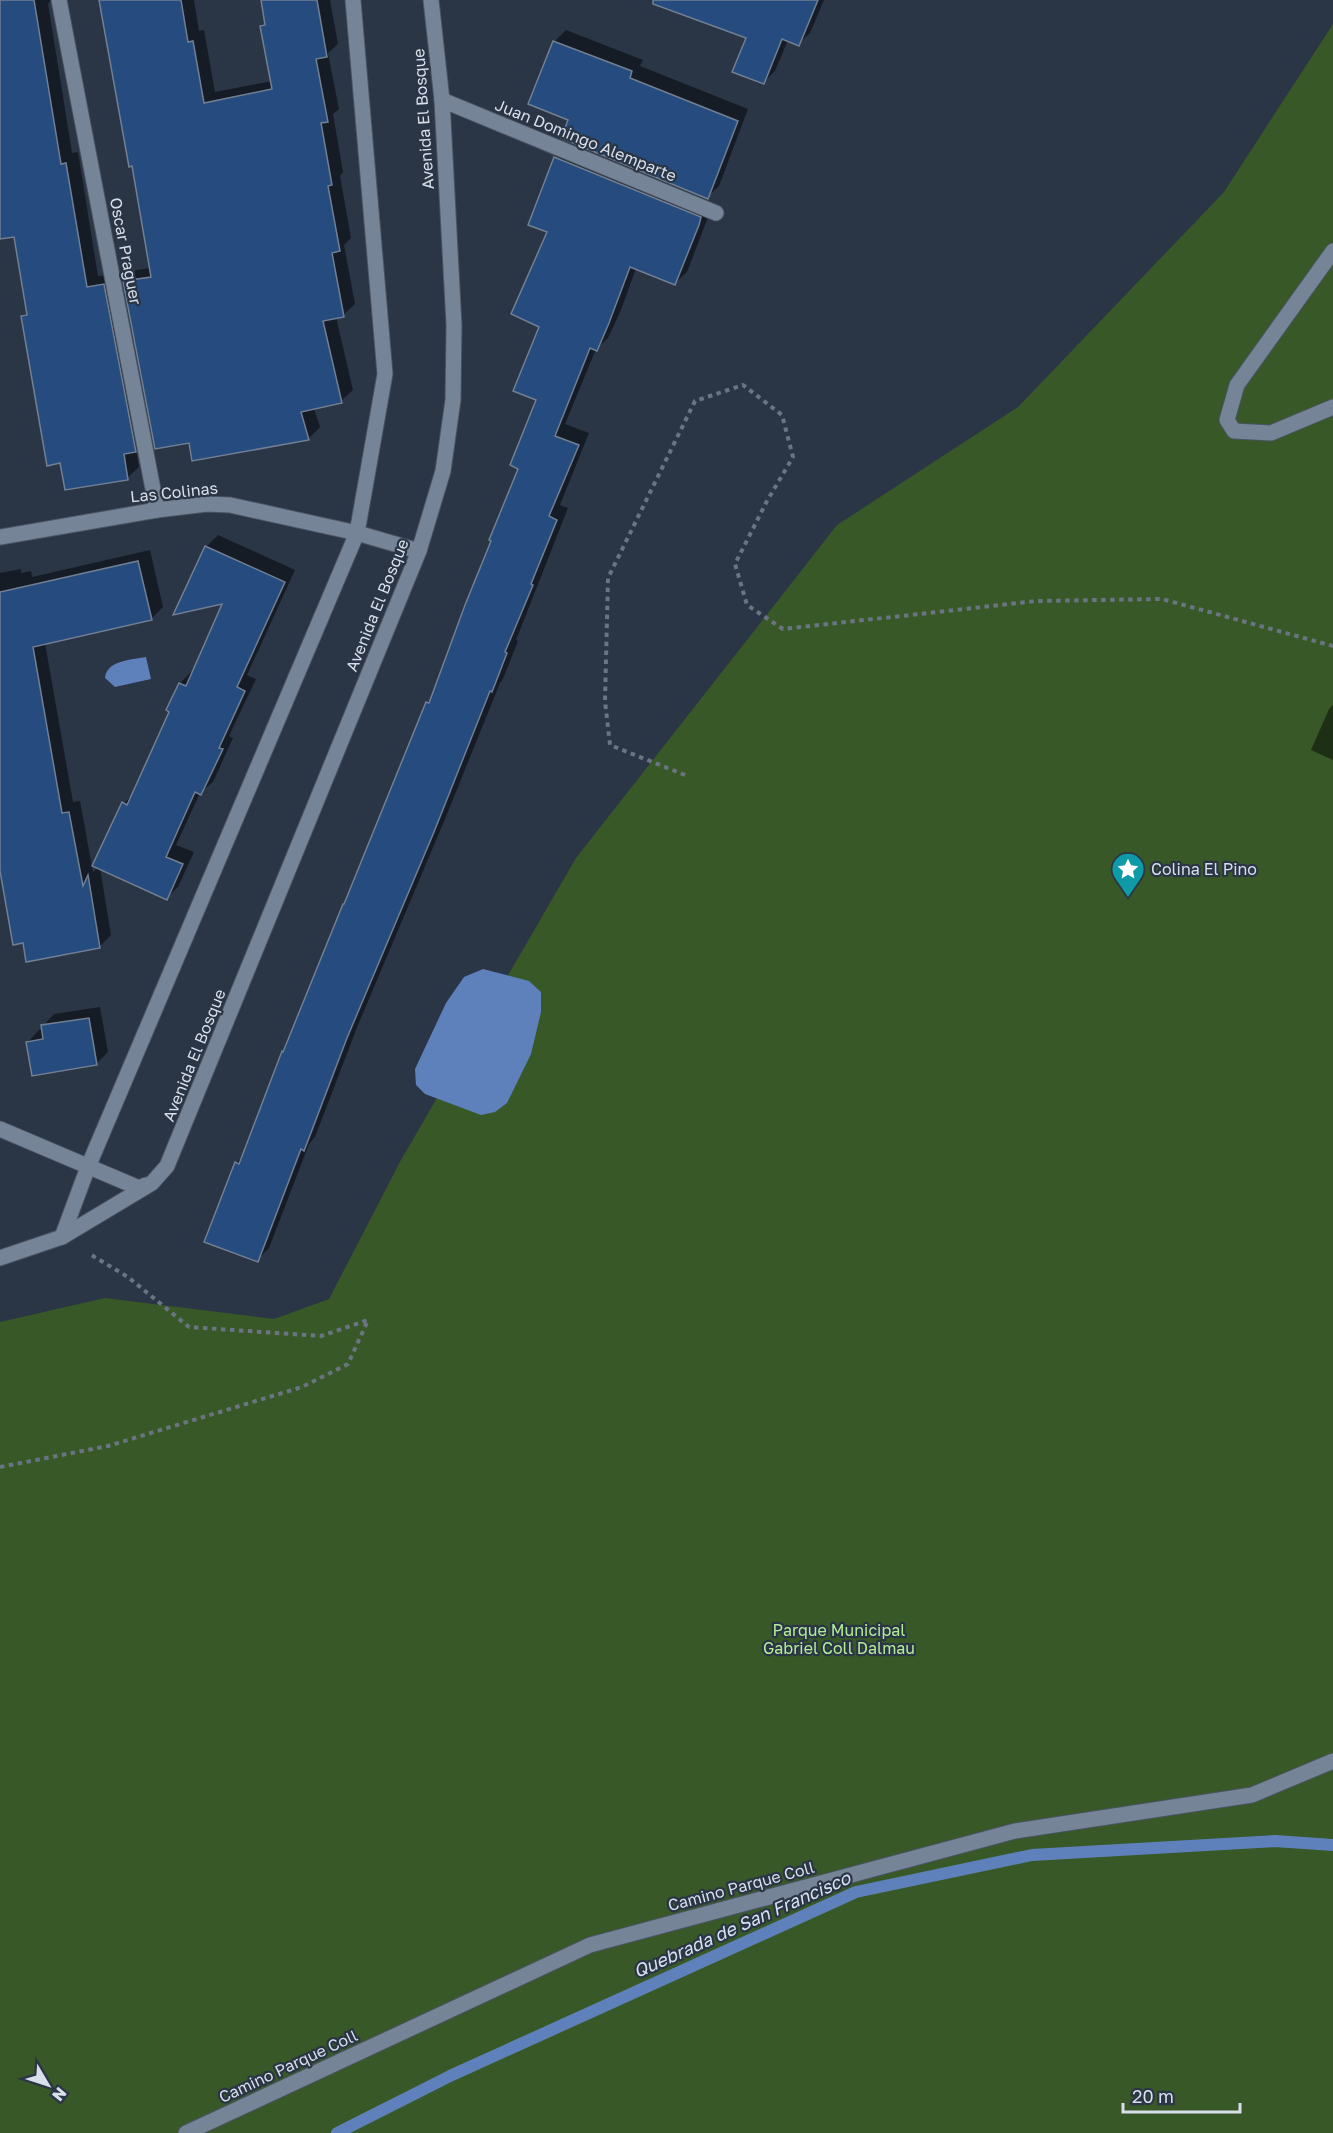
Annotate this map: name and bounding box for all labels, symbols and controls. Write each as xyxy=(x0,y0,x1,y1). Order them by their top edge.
street label: Avenida El Bosque xyxy=(408,48,438,190)
street label: Juan Domingo Alemparte xyxy=(492,94,680,186)
street label: Oscar Praguer xyxy=(106,196,146,306)
street label: Las Colinas xyxy=(129,477,219,507)
street label: Avenida El Bosque xyxy=(341,536,413,674)
place icon: Colina El Pino xyxy=(1110,851,1146,898)
place label: Colina El Pino xyxy=(1151,859,1257,879)
street label: Avenida El Bosque xyxy=(158,986,230,1124)
park label: Parque Municipal Gabriel Coll Dalmau xyxy=(763,1620,915,1658)
street label: Camino Parque Coll xyxy=(666,1857,816,1915)
water label: Quebrada de San Francisco xyxy=(630,1866,855,1982)
street label: Camino Parque Coll xyxy=(215,2025,361,2107)
north arrow xyxy=(18,2055,78,2115)
scale bar xyxy=(1123,2076,1240,2114)
text: N xyxy=(48,2083,71,2105)
text: 20 m xyxy=(1132,2085,1174,2107)

